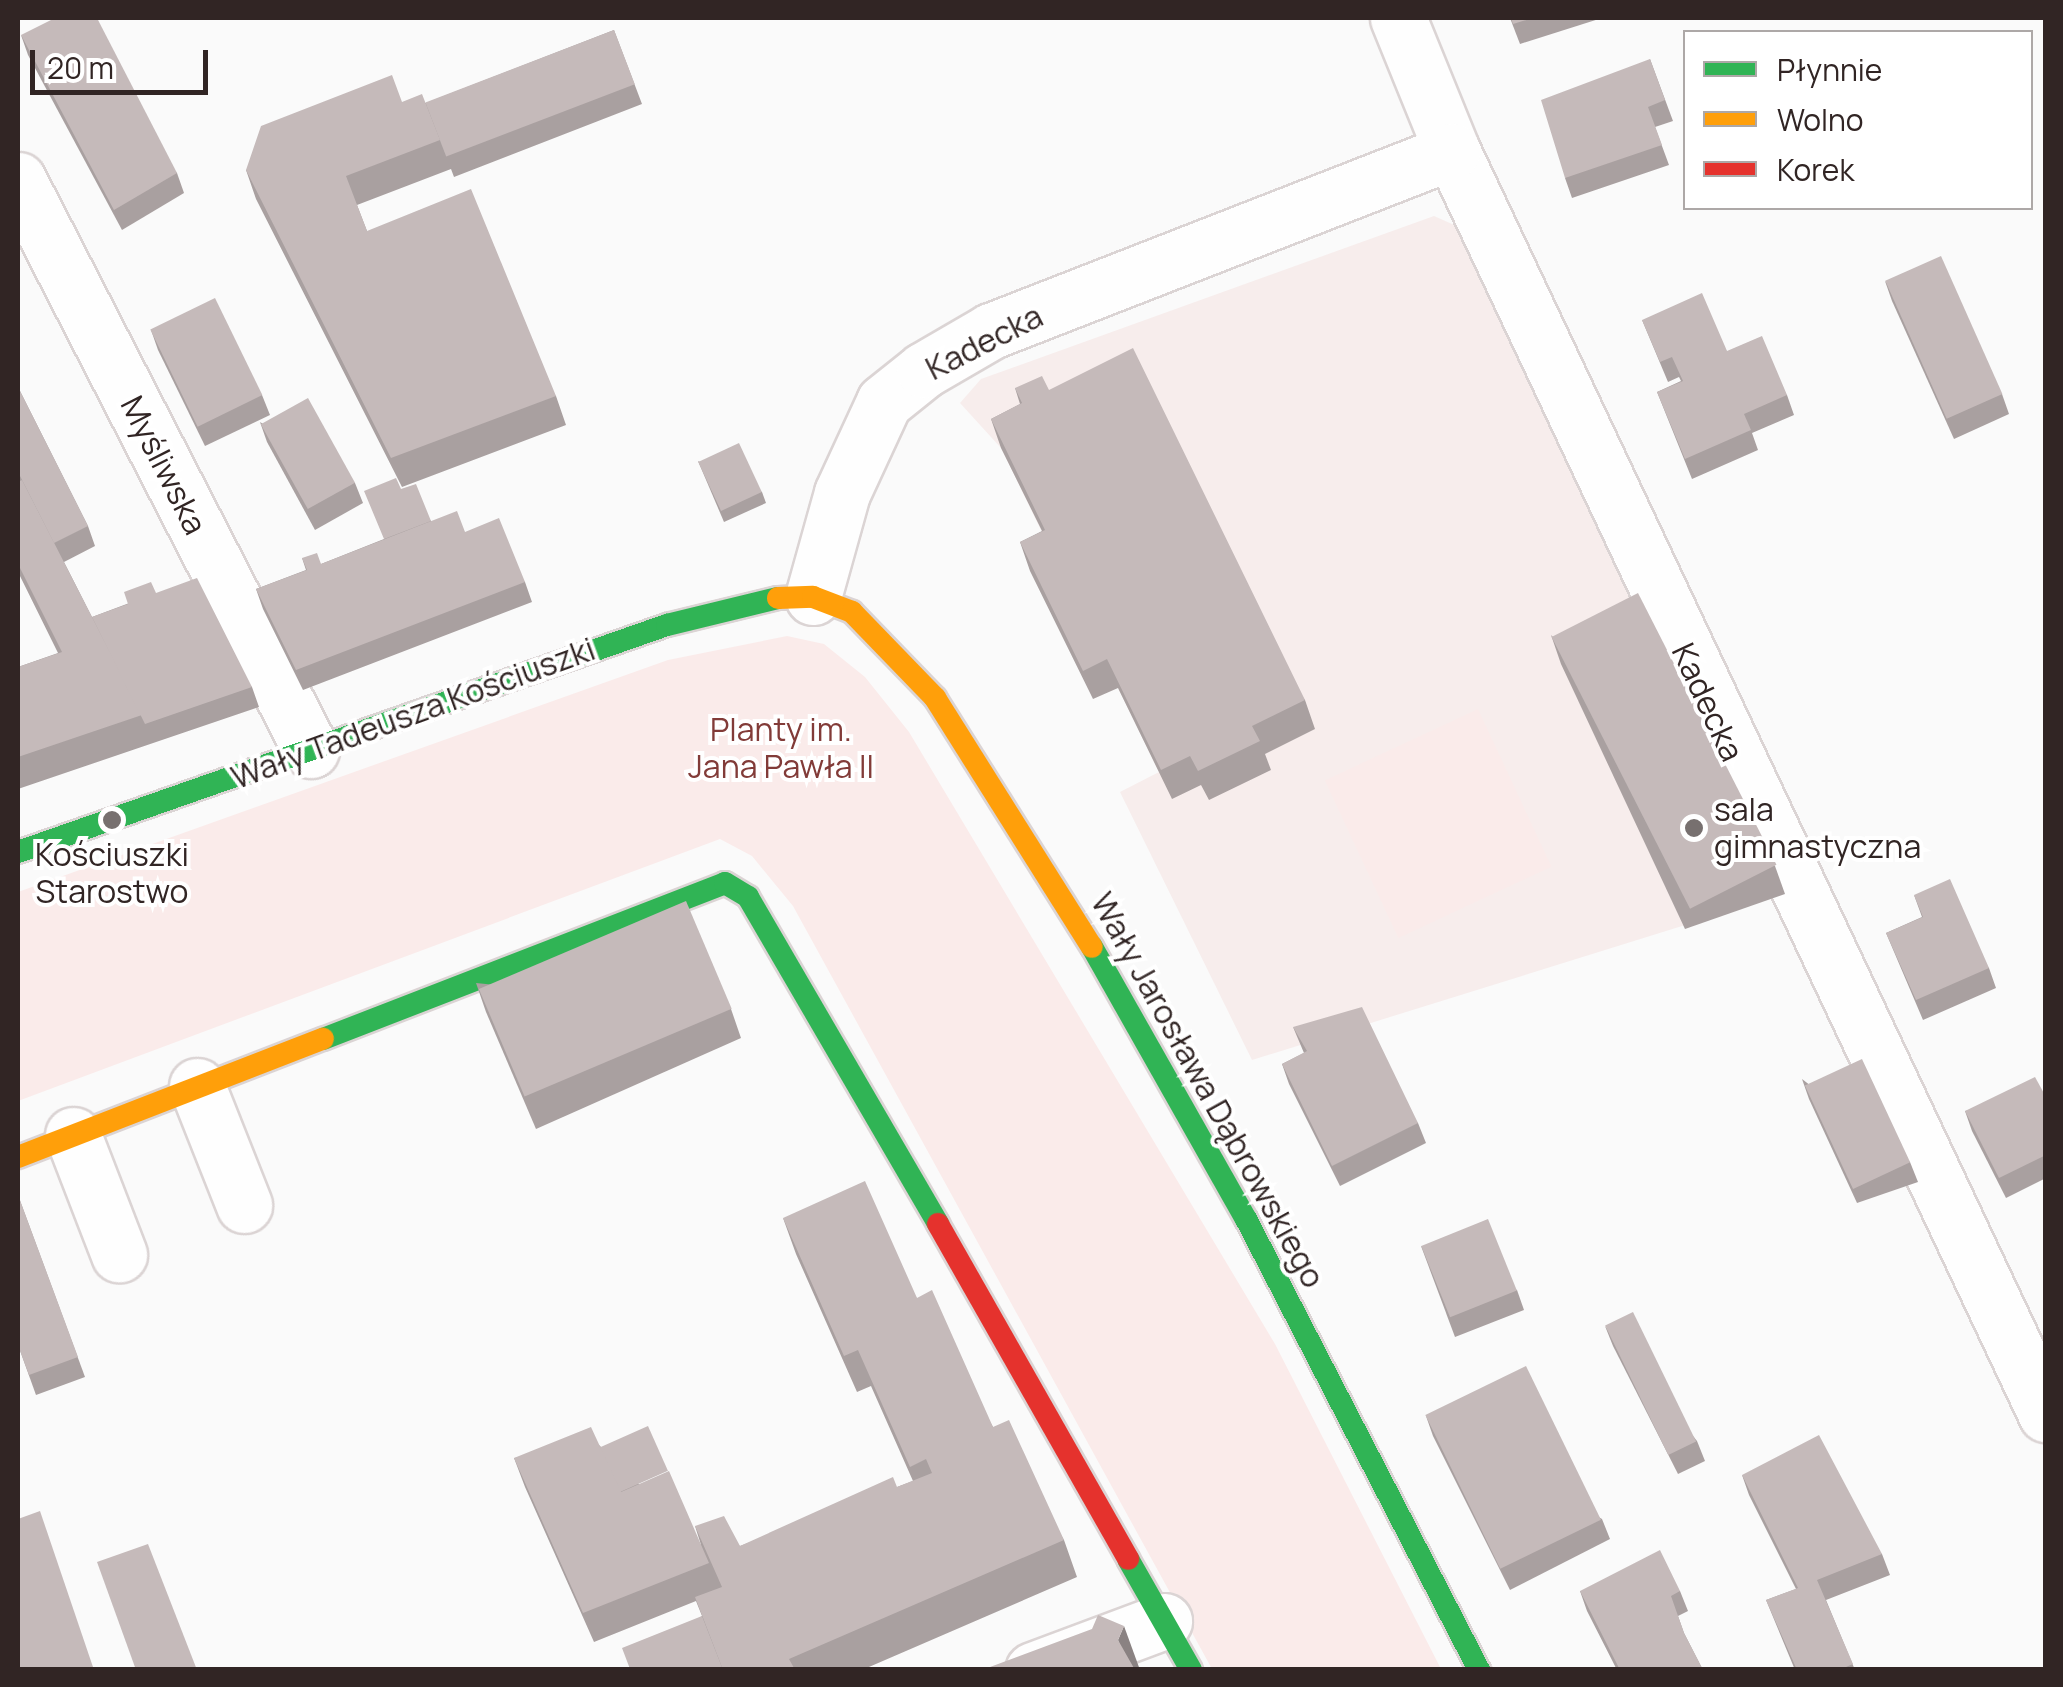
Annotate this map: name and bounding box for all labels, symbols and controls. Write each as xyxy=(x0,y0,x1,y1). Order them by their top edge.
scale bar xyxy=(35,30,212,92)
legend xyxy=(1683,30,2033,210)
text: 20 m xyxy=(47,47,114,88)
text: Płynnie xyxy=(1777,49,1882,90)
text: Wolno xyxy=(1777,99,1863,140)
text: Korek xyxy=(1777,149,1854,190)
street label: Kadecka xyxy=(919,296,1049,388)
street label: Myśliwska xyxy=(113,390,215,540)
street label: Wały Tadeusza Kościuszki xyxy=(226,629,600,797)
street label: Kadecka xyxy=(1664,637,1752,767)
park label: Planty im. Jana Pawła II xyxy=(688,711,874,786)
place label: sala gimnastyczna xyxy=(1714,791,1921,866)
marker: Kościuszki Starostwo xyxy=(101,809,123,831)
marker: sala gimnastyczna xyxy=(1683,817,1705,839)
place label: Kościuszki Starostwo xyxy=(35,836,189,911)
street label: Wały Jarosława Dąbrowskiego xyxy=(1083,886,1333,1294)

